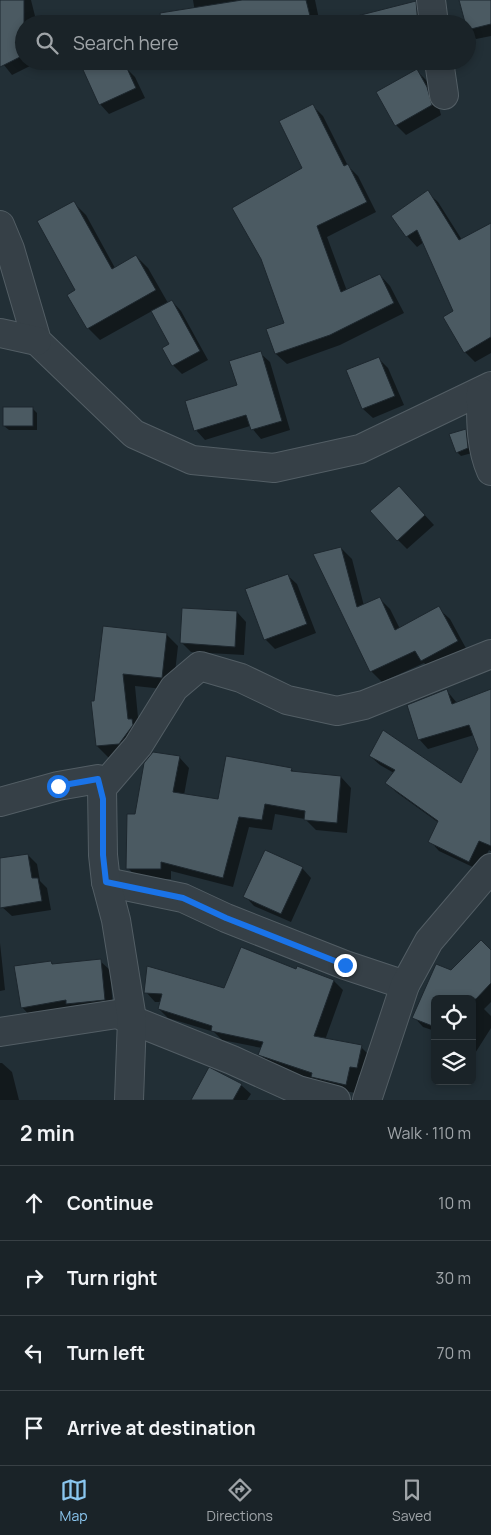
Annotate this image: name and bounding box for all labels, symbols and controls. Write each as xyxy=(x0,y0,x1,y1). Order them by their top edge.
search box xyxy=(15,15,476,70)
icon: search xyxy=(33,29,61,57)
text: Search here xyxy=(73,30,179,56)
route start xyxy=(47,775,70,798)
route end xyxy=(334,954,357,977)
map controls xyxy=(431,995,476,1085)
button: locate xyxy=(431,995,476,1040)
button: layers xyxy=(431,1040,476,1085)
text: 2 min xyxy=(20,1119,75,1147)
text: Walk · 110 m xyxy=(387,1122,471,1144)
icon: ahead xyxy=(20,1189,48,1217)
text: Continue xyxy=(67,1190,153,1216)
text: 10 m xyxy=(438,1192,471,1214)
icon: right xyxy=(20,1264,48,1292)
text: Turn right xyxy=(67,1265,157,1291)
text: 30 m xyxy=(436,1267,471,1289)
icon: left xyxy=(20,1339,48,1367)
text: Turn left xyxy=(67,1340,145,1366)
text: 70 m xyxy=(436,1342,471,1364)
icon: arrive xyxy=(20,1414,48,1442)
text: Arrive at destination xyxy=(67,1415,256,1441)
tab: Map xyxy=(60,1476,88,1525)
tab: Directions xyxy=(207,1476,273,1525)
tab: Saved xyxy=(392,1476,431,1525)

